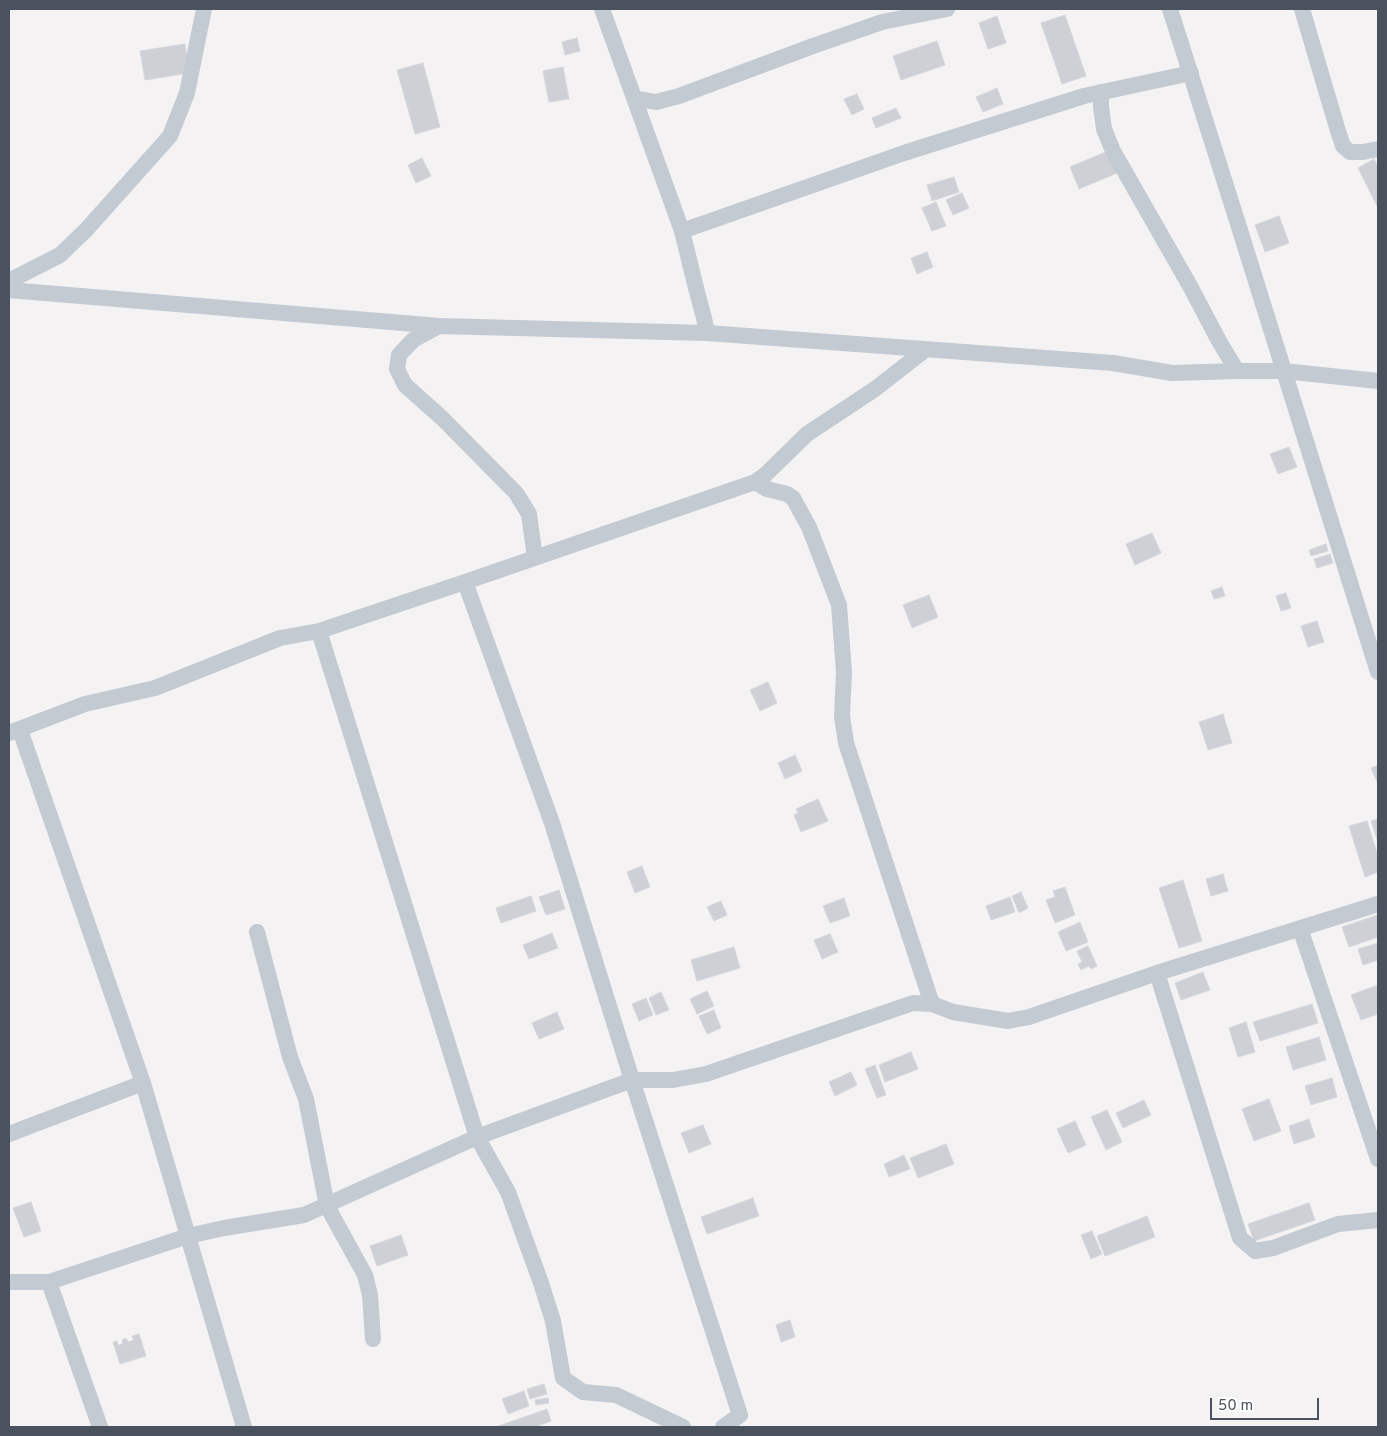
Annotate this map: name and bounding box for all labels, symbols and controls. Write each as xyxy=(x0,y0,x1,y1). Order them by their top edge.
scale bar xyxy=(1212,1388,1321,1420)
text: 50 m xyxy=(1218,1397,1253,1416)

